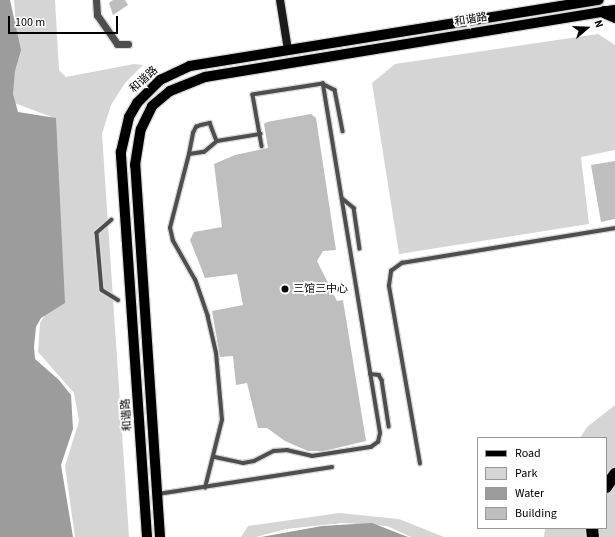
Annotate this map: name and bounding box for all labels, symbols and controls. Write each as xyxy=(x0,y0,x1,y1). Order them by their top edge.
scale bar xyxy=(10,8,120,34)
north arrow xyxy=(567,8,607,48)
street label: 和谐路 xyxy=(454,11,488,29)
text: 100 m xyxy=(15,14,45,31)
text: N xyxy=(591,18,607,30)
street label: 和谐路 xyxy=(127,64,161,96)
place label: 三馆三中心 xyxy=(293,282,348,296)
marker: 三馆三中心 xyxy=(280,284,290,294)
street label: 和谐路 xyxy=(119,398,135,432)
legend xyxy=(477,437,607,529)
text: Road xyxy=(515,445,541,462)
text: Park xyxy=(515,465,537,482)
text: Water xyxy=(515,485,544,502)
text: Building xyxy=(515,505,557,522)

